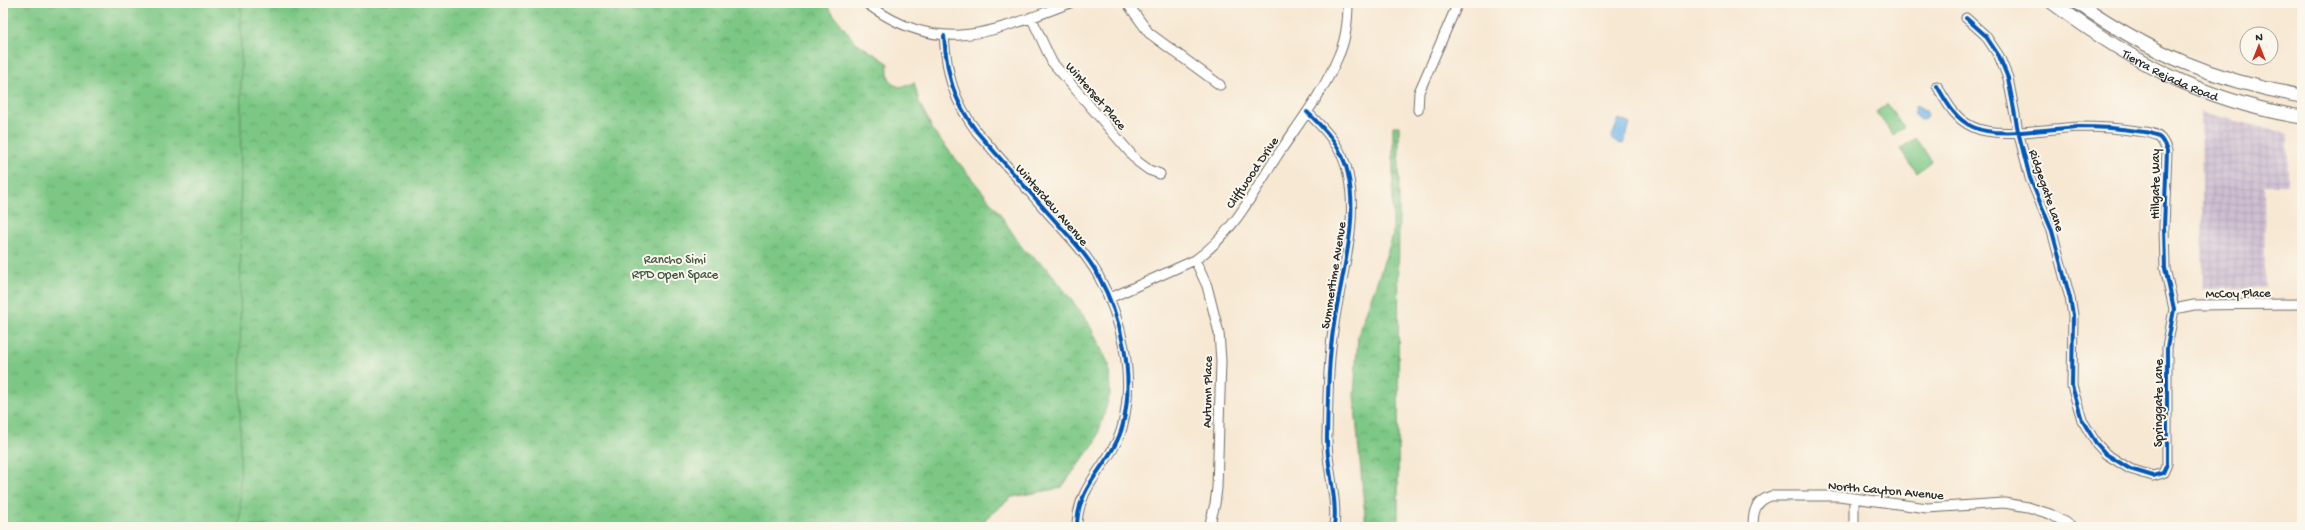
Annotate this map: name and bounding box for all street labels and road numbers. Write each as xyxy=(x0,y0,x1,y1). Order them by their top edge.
street label: Tierra Rejada Road xyxy=(2118,46,2221,106)
street label: Winterset Place xyxy=(1062,60,1129,134)
street label: Cliffwood Drive xyxy=(1224,134,1283,212)
street label: Ridgegate Lane xyxy=(2025,148,2067,234)
street label: Hillgate Way xyxy=(2149,148,2164,219)
street label: Winterdew Avenue xyxy=(1012,162,1091,250)
street label: Summertime Avenue xyxy=(1319,221,1350,330)
street label: McCoy Place xyxy=(2205,286,2271,303)
street label: Autumn Place xyxy=(1200,356,1217,428)
street label: Springgate Lane xyxy=(2152,359,2167,447)
street label: North Cayton Avenue xyxy=(1827,479,1945,504)

